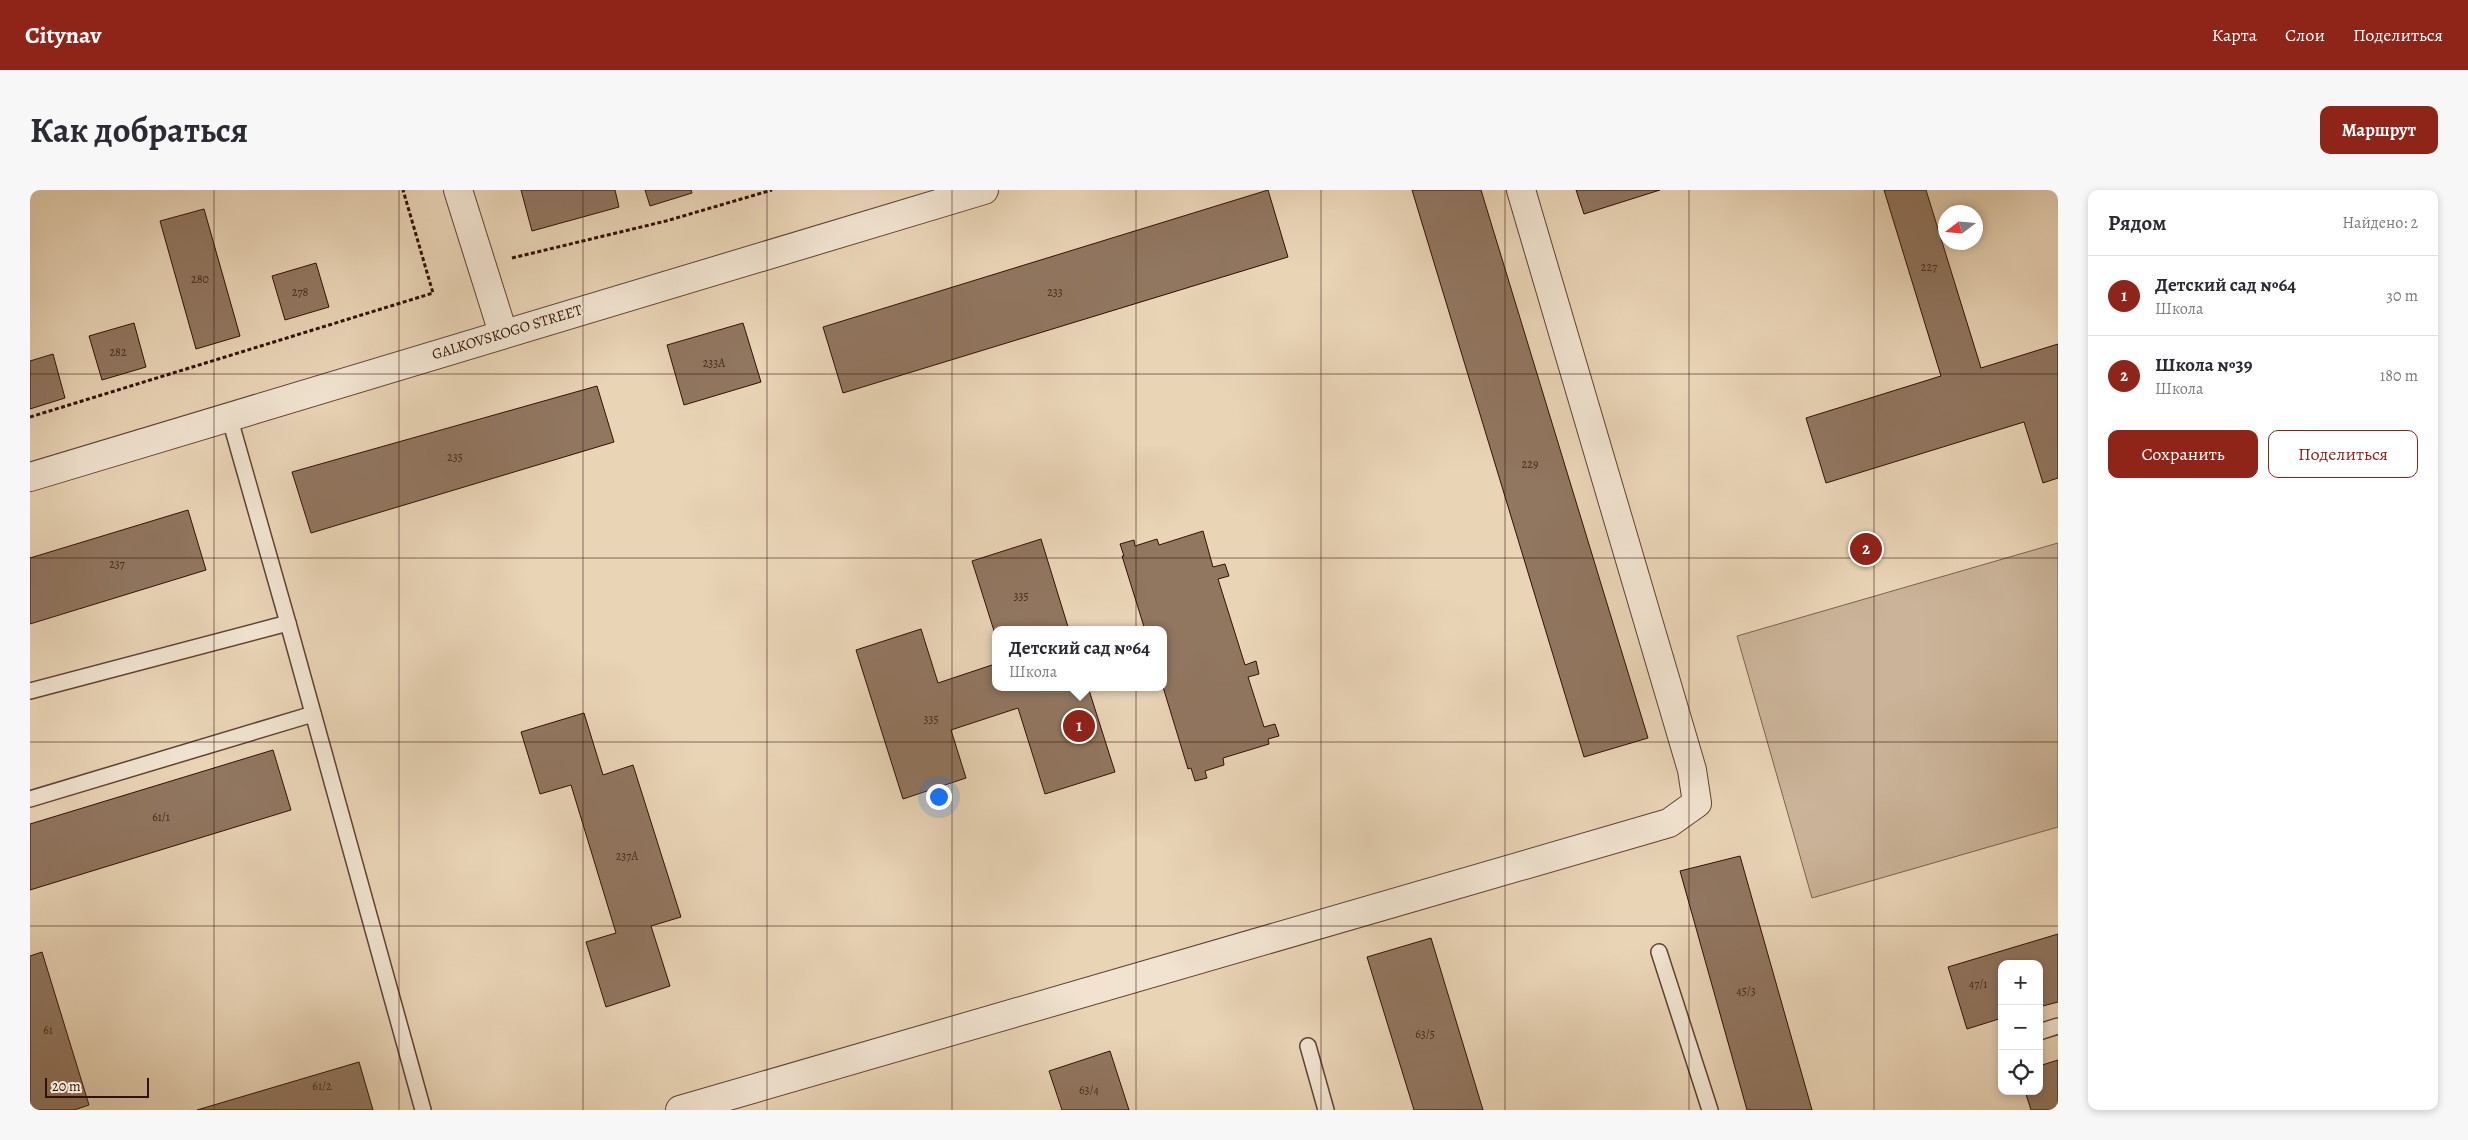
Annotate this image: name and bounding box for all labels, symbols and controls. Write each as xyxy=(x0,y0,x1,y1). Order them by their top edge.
text: Citynav xyxy=(25,19,101,51)
text: Карта xyxy=(2212,23,2257,47)
text: Слои xyxy=(2285,23,2325,47)
text: Поделиться xyxy=(2353,23,2443,47)
text: Как добраться xyxy=(30,106,248,154)
button: Маршрут xyxy=(2320,106,2438,154)
north arrow xyxy=(1938,205,1983,250)
text: Рядом xyxy=(2108,209,2166,237)
text: Найдено: 2 xyxy=(2342,212,2418,234)
house number: 227 xyxy=(1921,259,1938,275)
house number: 280 xyxy=(191,271,209,287)
text: Детский сад №64 xyxy=(2155,272,2296,298)
house number: 278 xyxy=(292,284,308,300)
house number: 233 xyxy=(1047,284,1063,300)
text: 1 xyxy=(2121,285,2127,307)
text: 30 m xyxy=(2386,285,2418,307)
text: Школа xyxy=(2155,298,2203,320)
street label: GALKOVSKOGO STREET xyxy=(429,299,585,364)
house number: 282 xyxy=(109,344,127,360)
text: Школа №39 xyxy=(2155,352,2252,378)
house number: 233А xyxy=(703,355,726,371)
text: 2 xyxy=(2120,365,2128,387)
text: 180 m xyxy=(2380,365,2418,387)
text: Школа xyxy=(2155,378,2203,400)
button: Сохранить xyxy=(2108,430,2258,478)
button: Поделиться xyxy=(2268,430,2418,478)
house number: 235 xyxy=(447,449,463,465)
house number: 229 xyxy=(1522,456,1538,472)
pin: 2 xyxy=(1850,530,1882,568)
house number: 237 xyxy=(109,556,126,572)
house number: 335 xyxy=(1013,588,1029,604)
popup xyxy=(992,626,1167,691)
text: Детский сад №64 xyxy=(1009,635,1150,661)
text: Школа xyxy=(1009,661,1057,683)
pin: 1 xyxy=(1063,707,1095,745)
house number: 335 xyxy=(923,711,939,727)
your location xyxy=(926,784,952,810)
house number: 61/1 xyxy=(152,809,170,825)
house number: 237А xyxy=(616,848,639,864)
map controls xyxy=(1998,960,2043,1095)
button: + xyxy=(1998,960,2043,1005)
house number: 47/1 xyxy=(1969,976,1987,992)
house number: 45/3 xyxy=(1736,983,1756,999)
button: − xyxy=(1998,1005,2043,1050)
house number: 61 xyxy=(43,1022,53,1038)
house number: 63/5 xyxy=(1415,1026,1435,1042)
button: locate xyxy=(1998,1050,2043,1095)
scale bar xyxy=(45,1075,149,1098)
text: 20 m xyxy=(52,1077,81,1096)
house number: 61/2 xyxy=(312,1078,332,1094)
house number: 63/4 xyxy=(1079,1082,1100,1098)

